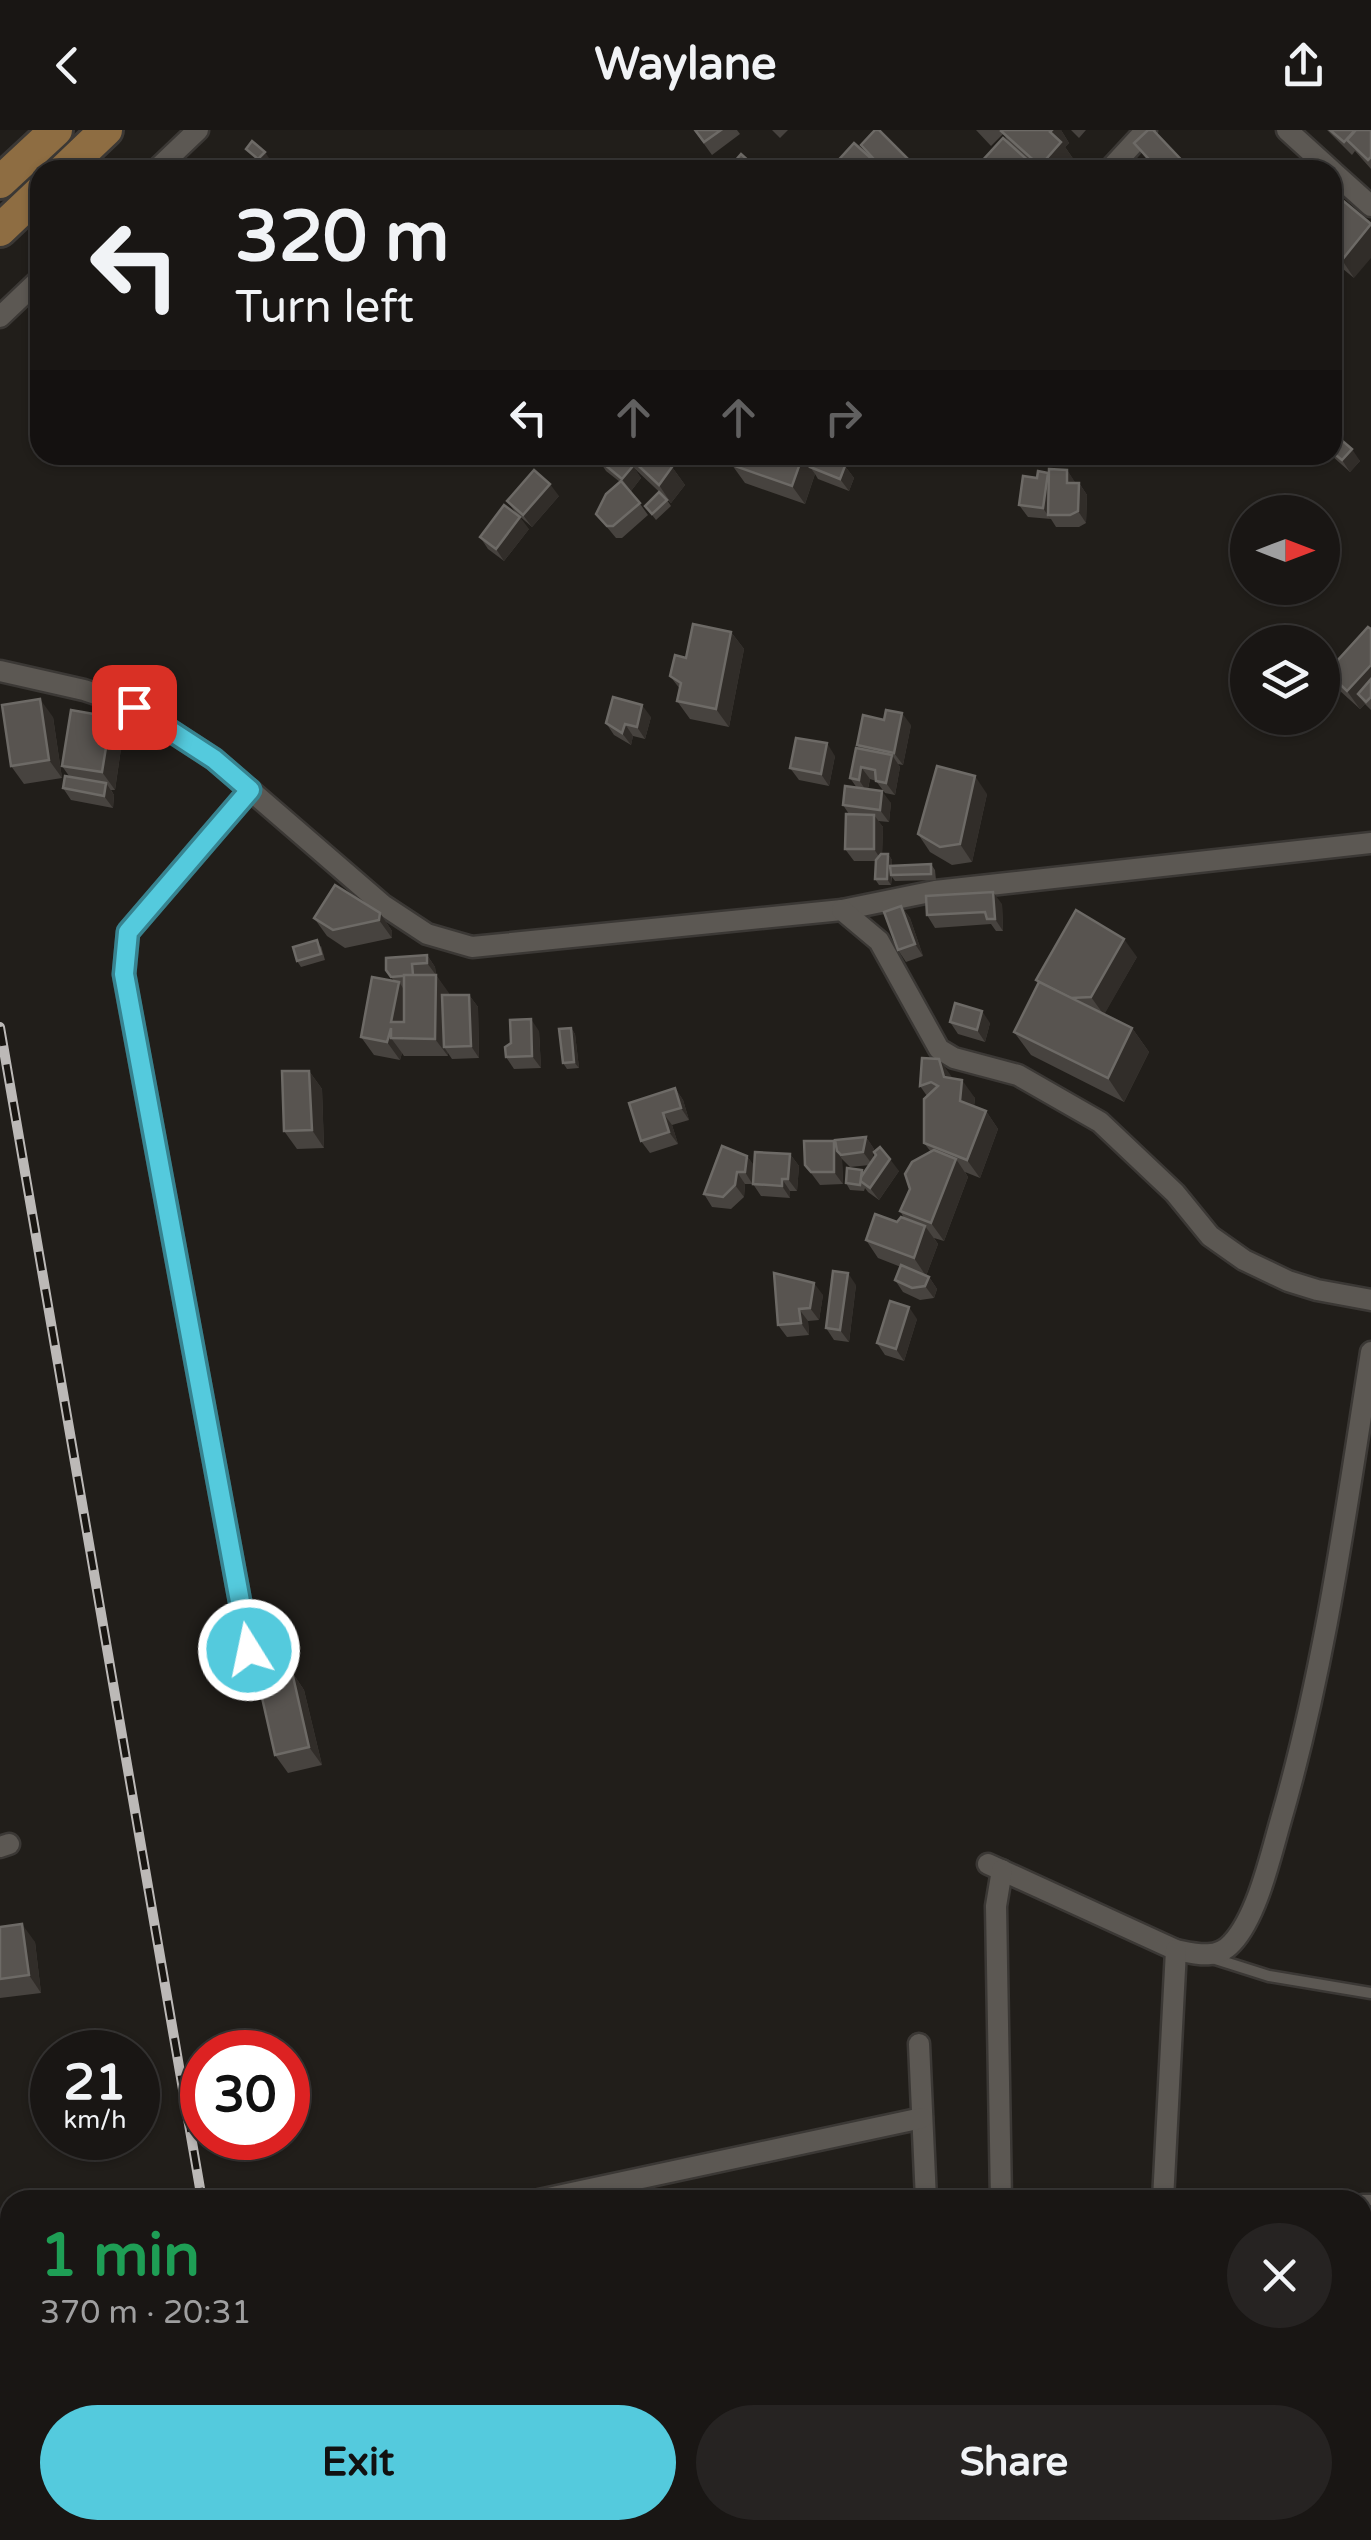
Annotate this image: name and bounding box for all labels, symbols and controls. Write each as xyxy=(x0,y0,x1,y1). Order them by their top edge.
icon: back xyxy=(40,38,95,93)
text: Waylane xyxy=(594,38,777,92)
icon: share xyxy=(1276,38,1331,93)
text: 320 m xyxy=(235,196,449,280)
icon: left xyxy=(70,200,200,330)
text: Turn left xyxy=(235,281,414,335)
icon: left xyxy=(501,390,556,445)
icon: ahead xyxy=(606,390,661,445)
icon: ahead xyxy=(711,390,766,445)
icon: right xyxy=(816,390,871,445)
north arrow xyxy=(1230,495,1340,605)
map controls xyxy=(1230,495,1340,735)
button: layers xyxy=(1230,625,1340,735)
pin xyxy=(92,665,177,750)
icon: arrive xyxy=(107,680,162,735)
position arrow xyxy=(197,1598,301,1702)
speed limit sign: 30 xyxy=(180,2030,310,2160)
text: 21 xyxy=(64,2053,126,2113)
text: km/h xyxy=(64,2105,126,2135)
text: 1 min xyxy=(40,2220,200,2292)
button: close xyxy=(1227,2223,1332,2328)
text: 370 m · 20:31 xyxy=(40,2294,252,2332)
button: Exit xyxy=(40,2405,676,2520)
button: Share xyxy=(696,2405,1332,2520)

